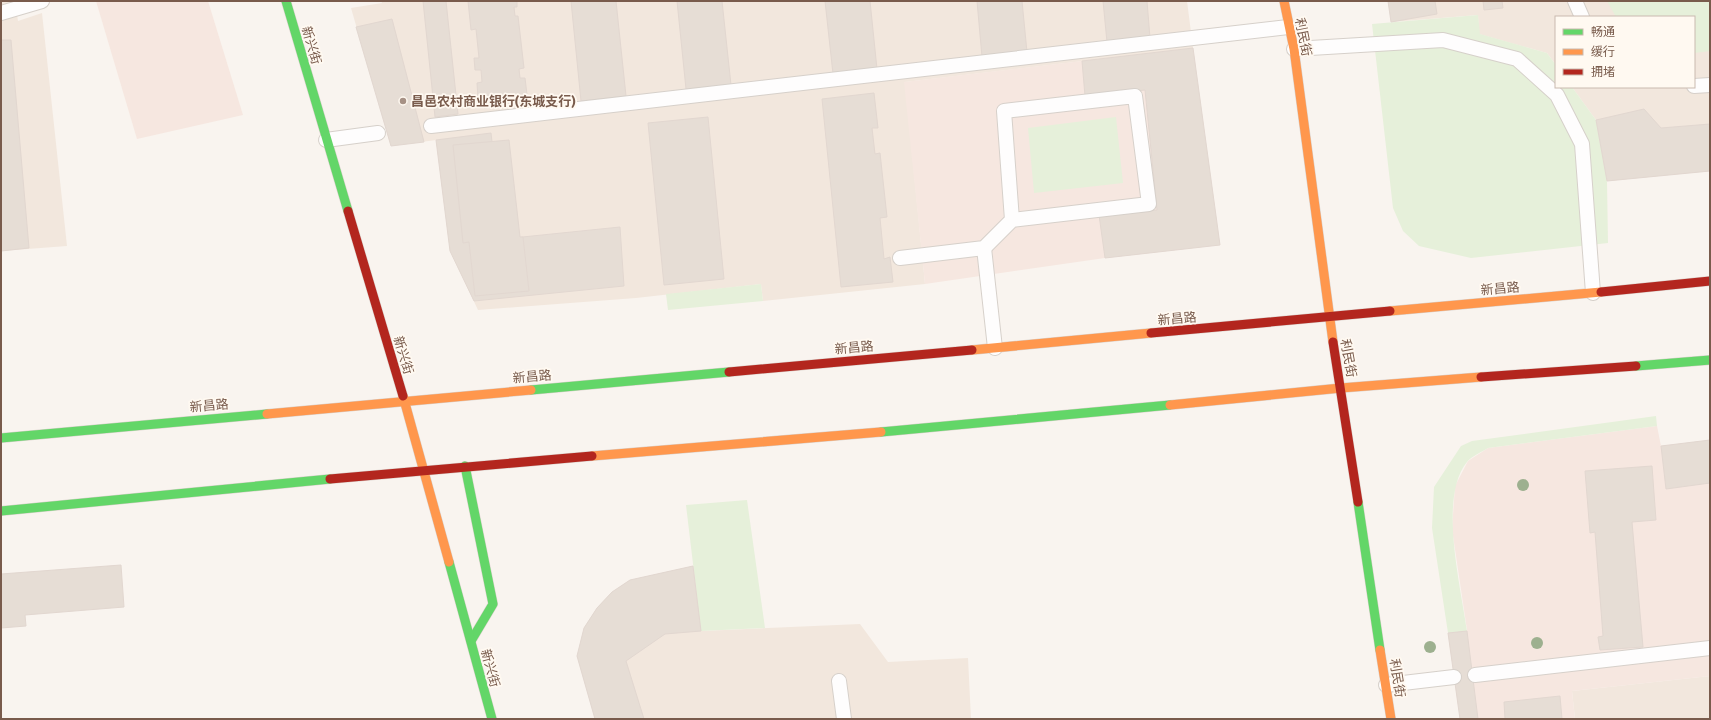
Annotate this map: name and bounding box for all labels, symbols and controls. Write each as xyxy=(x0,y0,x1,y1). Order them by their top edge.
legend xyxy=(1555,16,1695,88)
street label: 利民街 xyxy=(1292,17,1315,58)
street label: 新兴街 xyxy=(299,24,324,66)
text: 畅通 xyxy=(1591,25,1615,39)
text: 缓行 xyxy=(1591,45,1615,59)
text: 拥堵 xyxy=(1591,65,1615,79)
place label: 昌邑农村商业银行(东城支行) xyxy=(411,94,575,109)
marker: 昌邑农村商业银行(东城支行) xyxy=(398,96,408,106)
street label: 新昌路 xyxy=(1480,279,1520,298)
street label: 新昌路 xyxy=(1157,309,1197,328)
street label: 新兴街 xyxy=(391,334,416,376)
street label: 新昌路 xyxy=(834,338,874,357)
street label: 利民街 xyxy=(1338,338,1359,379)
street label: 新昌路 xyxy=(512,367,552,386)
street label: 新昌路 xyxy=(189,396,229,415)
street label: 新兴街 xyxy=(478,647,503,689)
street label: 利民街 xyxy=(1387,658,1408,699)

